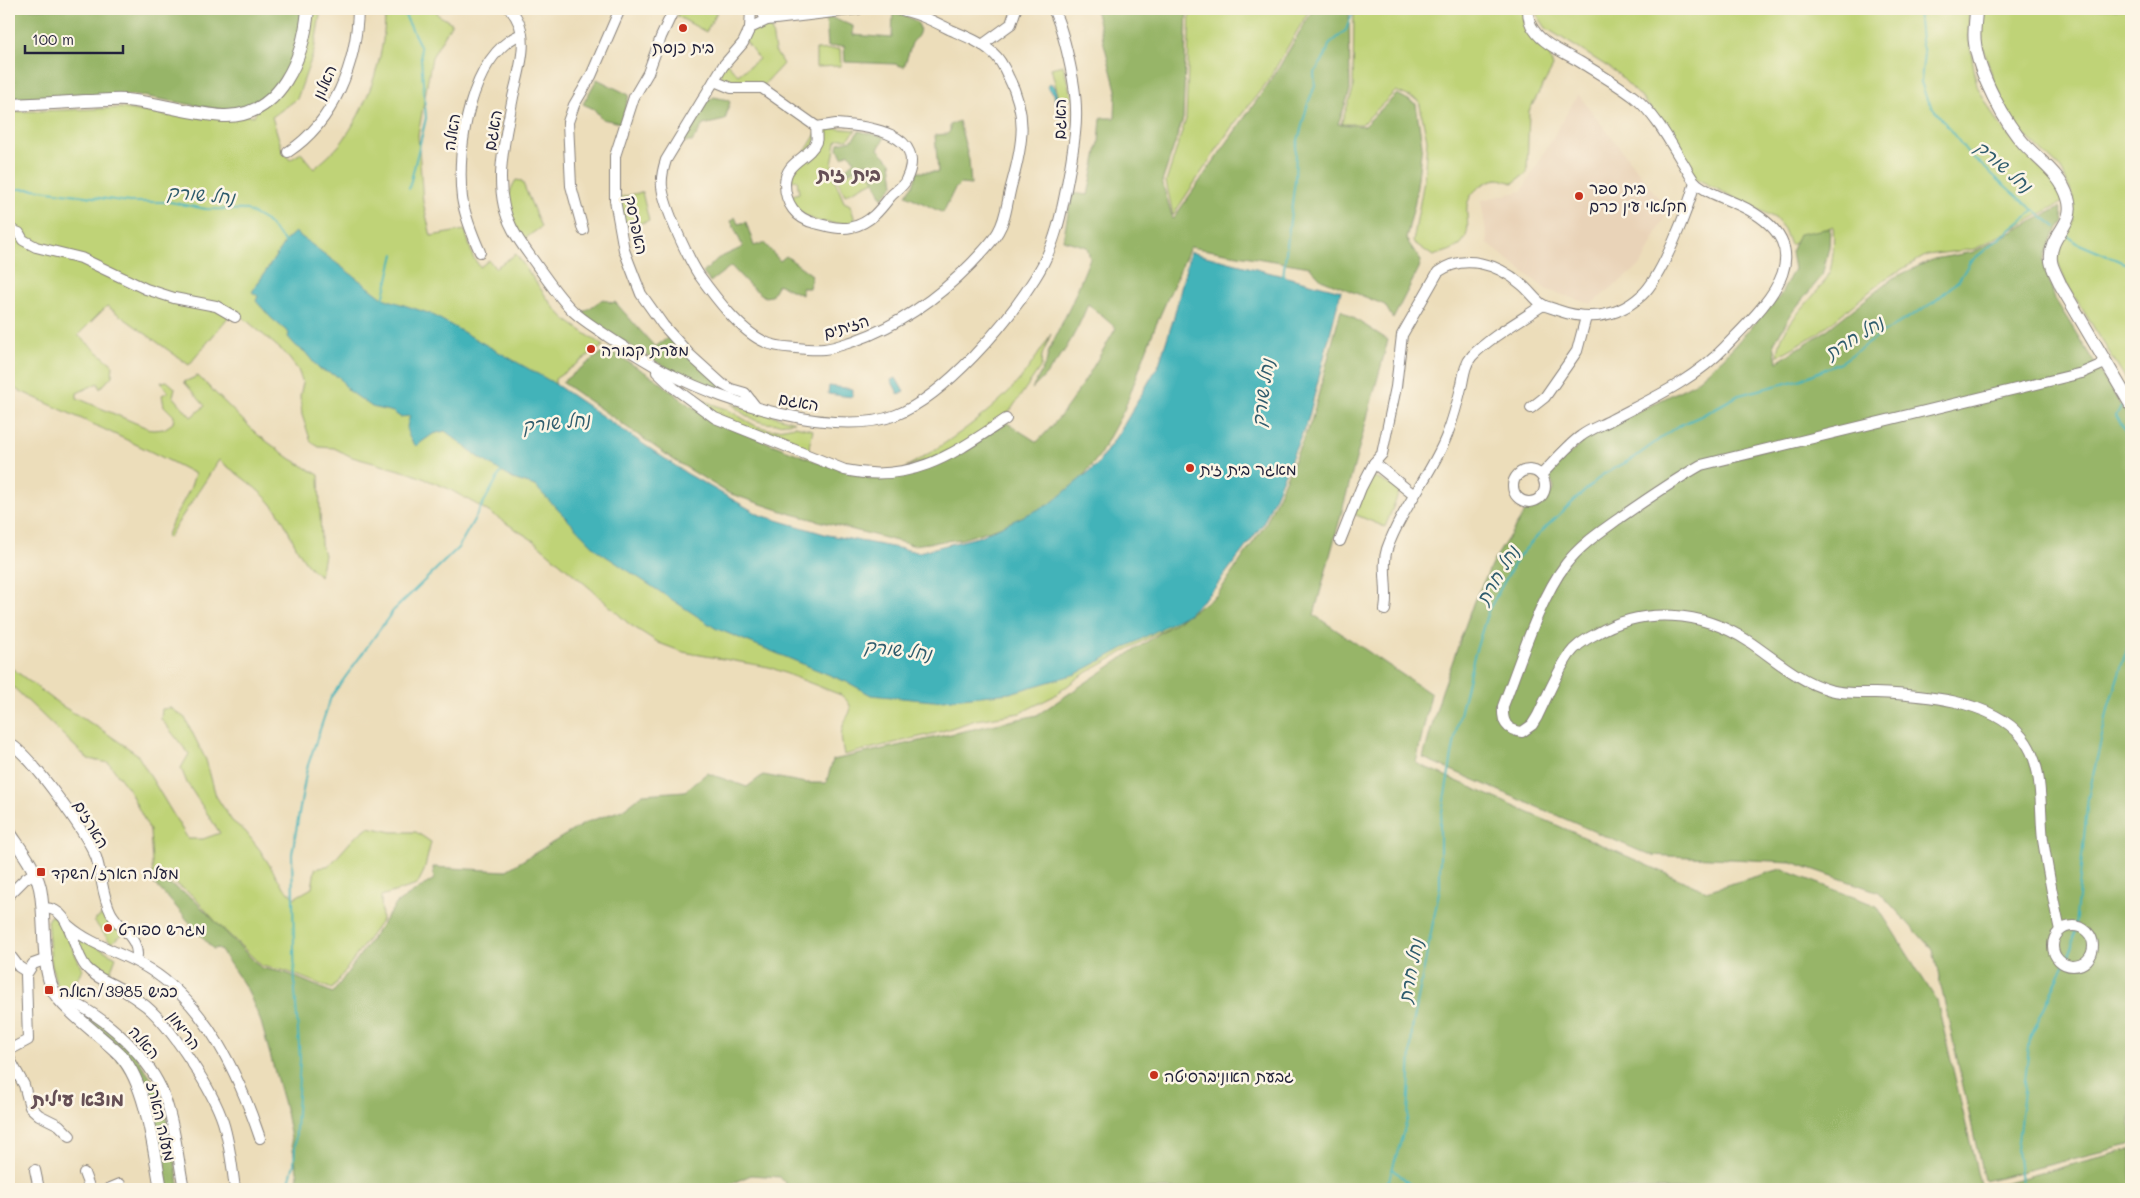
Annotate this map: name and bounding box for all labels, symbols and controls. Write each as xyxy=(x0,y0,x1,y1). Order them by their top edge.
scale bar xyxy=(25,22,122,54)
marker: בית כנסת xyxy=(677,22,689,34)
text: 100 m xyxy=(32,29,74,49)
place label: בית כנסת xyxy=(652,36,714,57)
street label: האלון xyxy=(307,61,341,103)
street label: האגם xyxy=(1048,98,1070,140)
street label: האגם xyxy=(478,108,506,152)
street label: האלה xyxy=(438,112,464,152)
water label: נחל שורק xyxy=(1970,135,2039,198)
district label: בית זית xyxy=(815,161,881,186)
place label: בית ספר חקלאי עין כרם xyxy=(1589,177,1687,217)
water label: נחל שורק xyxy=(166,179,238,209)
marker: בית ספר חקלאי עין כרם xyxy=(1573,190,1585,202)
street label: האפרסק xyxy=(620,193,654,257)
street label: הזיתים xyxy=(821,309,871,343)
water label: נחל חרת xyxy=(1819,309,1889,365)
place label: מערת קבורה xyxy=(601,339,689,361)
marker: מערת קבורה xyxy=(585,343,597,355)
water label: נחל שורק xyxy=(1245,356,1279,428)
street label: האגם xyxy=(777,387,821,415)
water label: נחל שורק xyxy=(521,406,593,437)
place label: מאגר בית זית xyxy=(1199,458,1297,479)
marker: מאגר בית זית xyxy=(1184,462,1196,474)
water label: נחל חרת xyxy=(1470,540,1525,610)
water label: נחל שורק xyxy=(863,633,935,665)
street label: הארזים xyxy=(69,796,115,852)
place label: מעלה הארז/השקד xyxy=(51,862,179,884)
marker: מעלה הארז/השקד xyxy=(35,866,47,878)
place label: מגרש ספורט xyxy=(118,918,205,939)
marker: מגרש ספורט xyxy=(102,922,114,934)
water label: נחל חרת xyxy=(1392,935,1428,1006)
place label: כביש 3985/האלה xyxy=(59,980,178,1001)
marker: כביש 3985/האלה xyxy=(43,984,55,996)
street label: הרימון xyxy=(163,1006,206,1054)
street label: האלה xyxy=(125,1021,165,1063)
place label: גבעת האוניברסיטה xyxy=(1164,1065,1294,1086)
marker: גבעת האוניברסיטה xyxy=(1148,1069,1160,1081)
street label: מעלה הארז xyxy=(143,1079,181,1163)
district label: מוצא עילית xyxy=(30,1086,124,1111)

